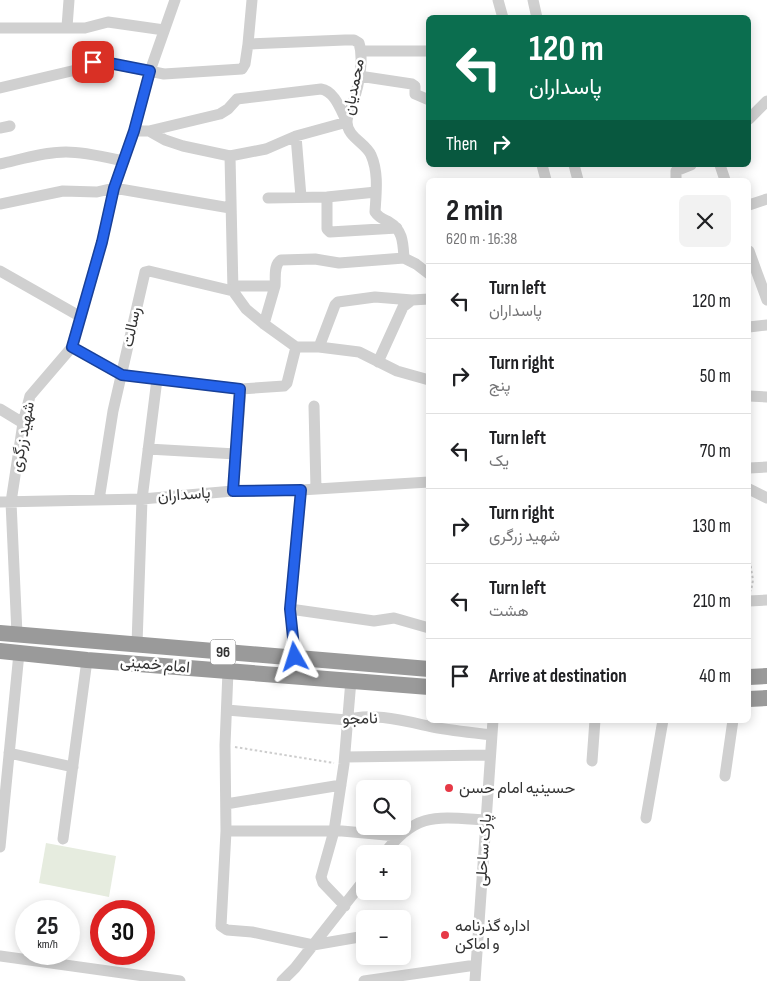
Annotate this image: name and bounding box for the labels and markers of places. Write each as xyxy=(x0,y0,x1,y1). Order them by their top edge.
pin xyxy=(72,41,114,83)
place label: حسینیه امام حسن xyxy=(459,779,576,798)
marker: حسینیه امام حسن xyxy=(443,782,455,794)
place label: اداره گذرنامه و اماکن xyxy=(455,917,530,954)
marker: اداره گذرنامه و اماکن xyxy=(439,929,451,941)

